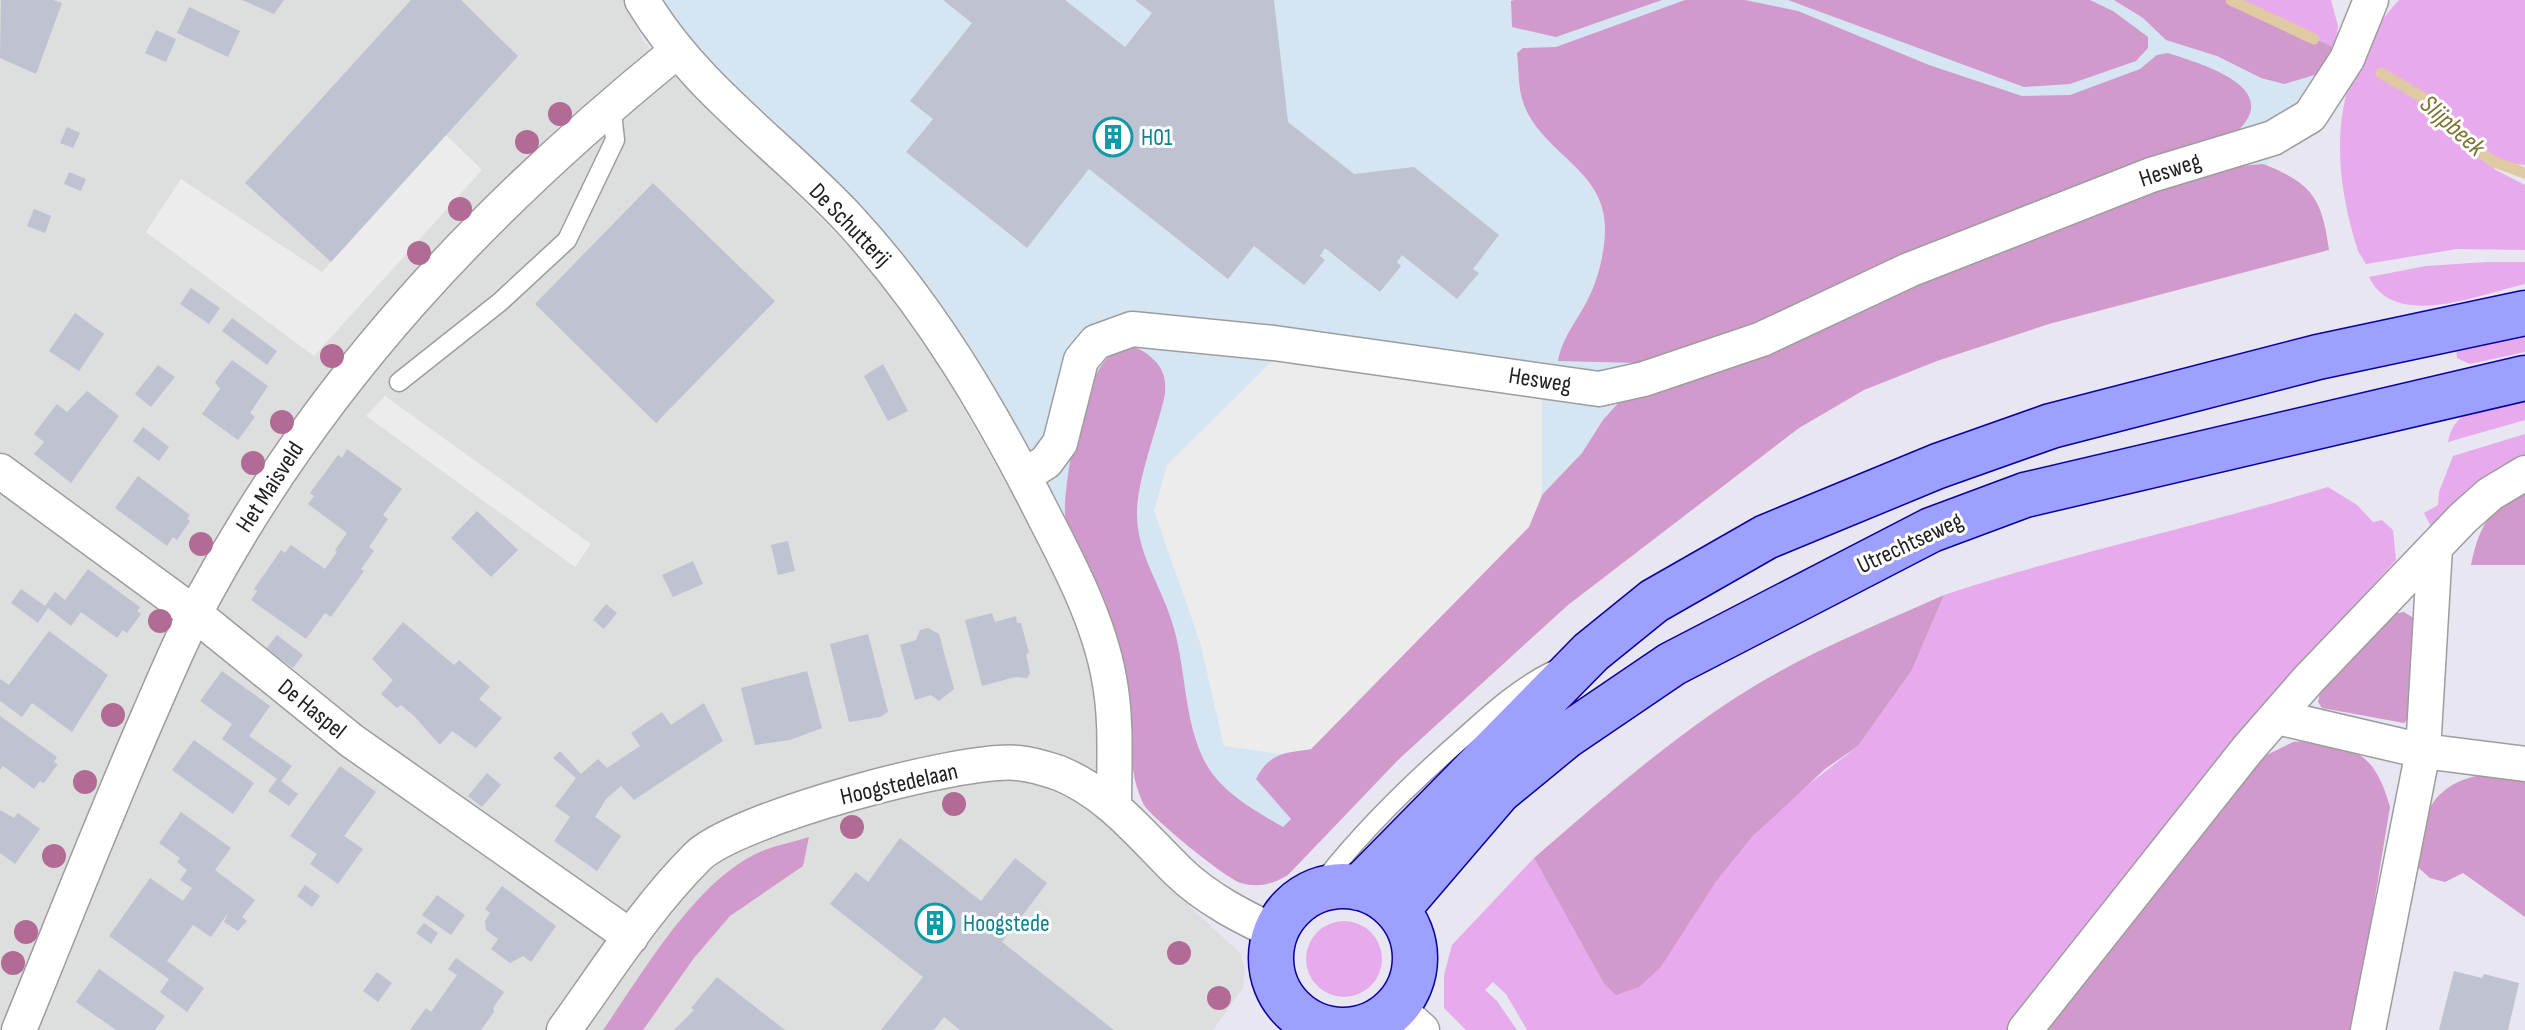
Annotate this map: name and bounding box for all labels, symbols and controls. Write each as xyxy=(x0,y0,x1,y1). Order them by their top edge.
water label: Slijpbeek xyxy=(2413,89,2492,164)
building icon: H01 xyxy=(1092,116,1134,158)
place label: H01 xyxy=(1141,123,1173,152)
street label: Hesweg xyxy=(2136,146,2204,194)
street label: De Schutterij xyxy=(803,177,897,273)
street label: Hesweg xyxy=(1507,361,1573,399)
street label: Het Maisveld xyxy=(230,436,310,538)
street label: Utrechtseweg xyxy=(1853,506,1967,580)
street label: De Haspel xyxy=(272,673,352,745)
street label: Hoogstedelaan xyxy=(837,756,961,812)
building icon: Hoogstede xyxy=(914,902,956,944)
place label: Hoogstede xyxy=(963,909,1050,938)

